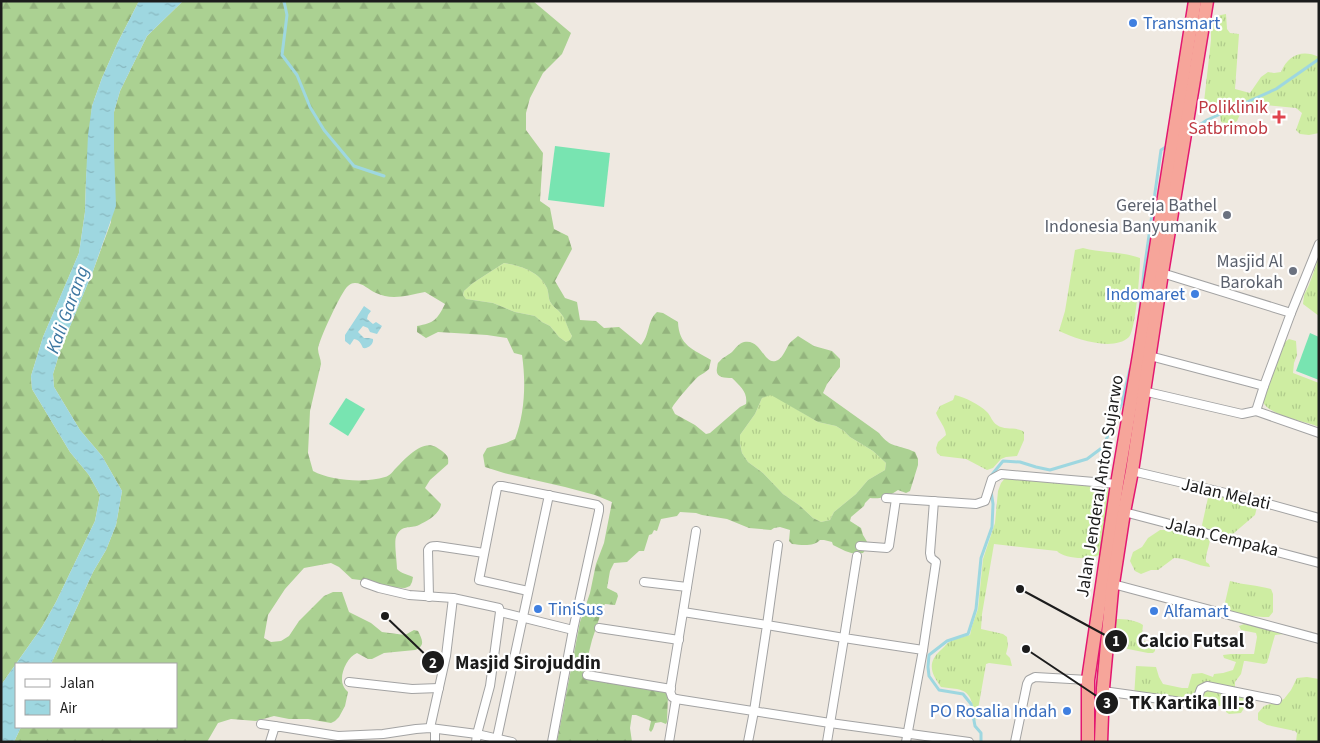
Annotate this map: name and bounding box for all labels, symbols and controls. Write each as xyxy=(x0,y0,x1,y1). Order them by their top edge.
place label: Transmart xyxy=(1143,11,1220,36)
marker: Transmart xyxy=(1127,17,1139,29)
place label: Poliklinik Satbrimob xyxy=(1188,95,1268,141)
marker: Poliklinik Satbrimob xyxy=(1272,110,1286,124)
place label: Gereja Bathel Indonesia Banyumanik xyxy=(1044,193,1217,239)
marker: Gereja Bathel Indonesia Banyumanik xyxy=(1221,209,1233,221)
place label: Masjid Al Barokah xyxy=(1216,249,1283,295)
water label: Kali Garang xyxy=(40,262,96,358)
marker: Masjid Al Barokah xyxy=(1287,265,1299,277)
place label: Indomaret xyxy=(1106,282,1185,307)
marker: Indomaret xyxy=(1189,288,1201,300)
street label: Jalan Jenderal Anton Sujarwo xyxy=(1070,373,1130,599)
street label: Jalan Melati xyxy=(1179,472,1273,516)
street label: Jalan Cempaka xyxy=(1163,511,1281,563)
place label: TiniSus xyxy=(548,597,603,622)
place label: Alfamart xyxy=(1164,599,1229,624)
marker: TiniSus xyxy=(532,603,544,615)
marker: Alfamart xyxy=(1148,605,1160,617)
callout: Calcio Futsal xyxy=(1103,624,1254,658)
text: Calcio Futsal xyxy=(1138,628,1245,655)
text: 1 xyxy=(1112,631,1120,652)
callout: Masjid Sirojuddin xyxy=(420,645,611,679)
text: Masjid Sirojuddin xyxy=(455,650,601,677)
text: 2 xyxy=(429,653,437,674)
legend xyxy=(15,663,178,728)
text: Jalan xyxy=(60,673,94,694)
callout: TK Kartika III-8 xyxy=(1095,686,1265,720)
text: TK Kartika III-8 xyxy=(1129,690,1255,717)
text: 3 xyxy=(1103,693,1111,714)
text: Air xyxy=(60,698,78,719)
place label: PO Rosalia Indah xyxy=(930,699,1057,724)
marker: PO Rosalia Indah xyxy=(1061,705,1073,717)

